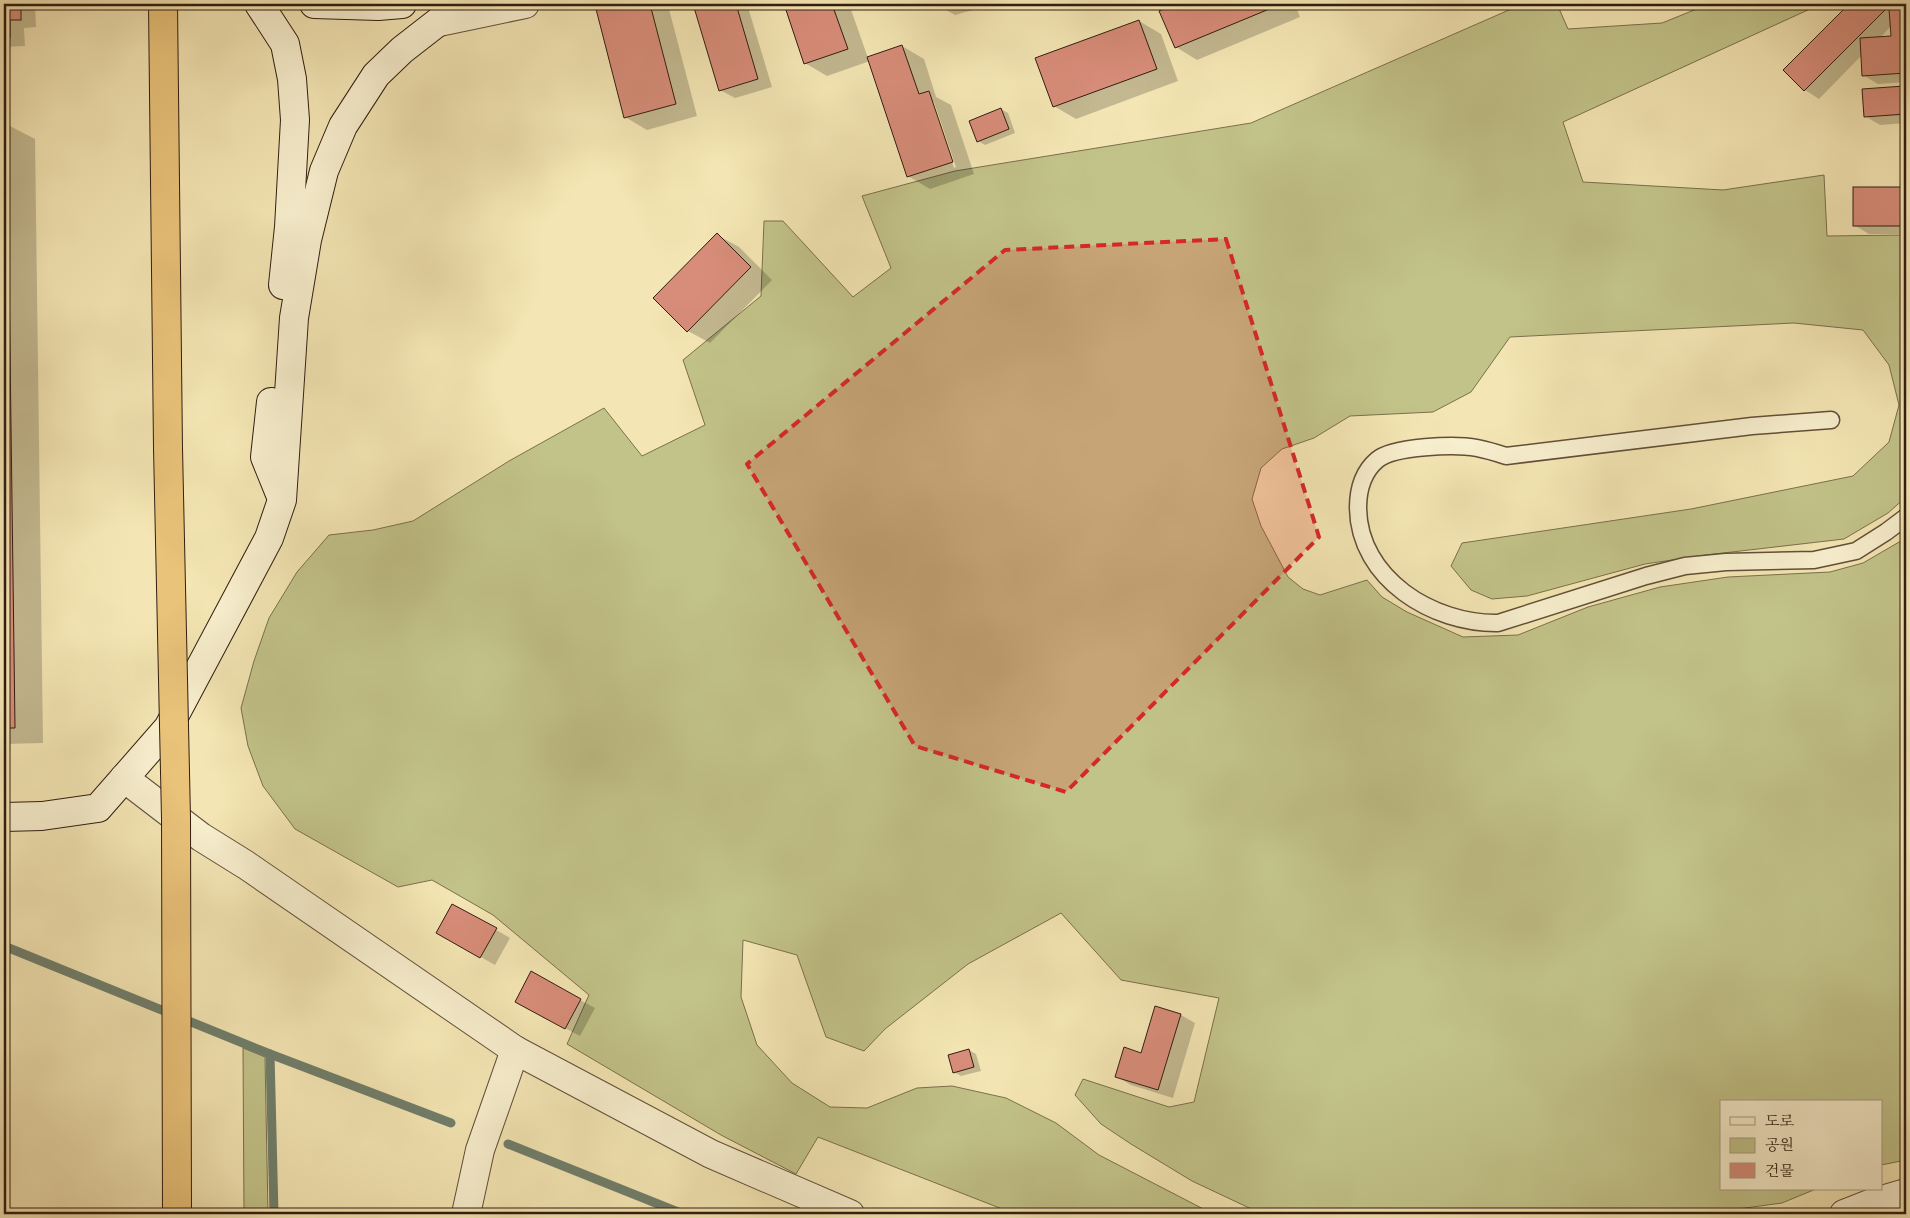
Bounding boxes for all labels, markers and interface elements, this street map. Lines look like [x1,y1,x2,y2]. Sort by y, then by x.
legend [1720,1100,1882,1190]
text: 도로 [1765,1112,1794,1133]
text: 공원 [1765,1136,1794,1157]
text: 건물 [1765,1162,1794,1183]

